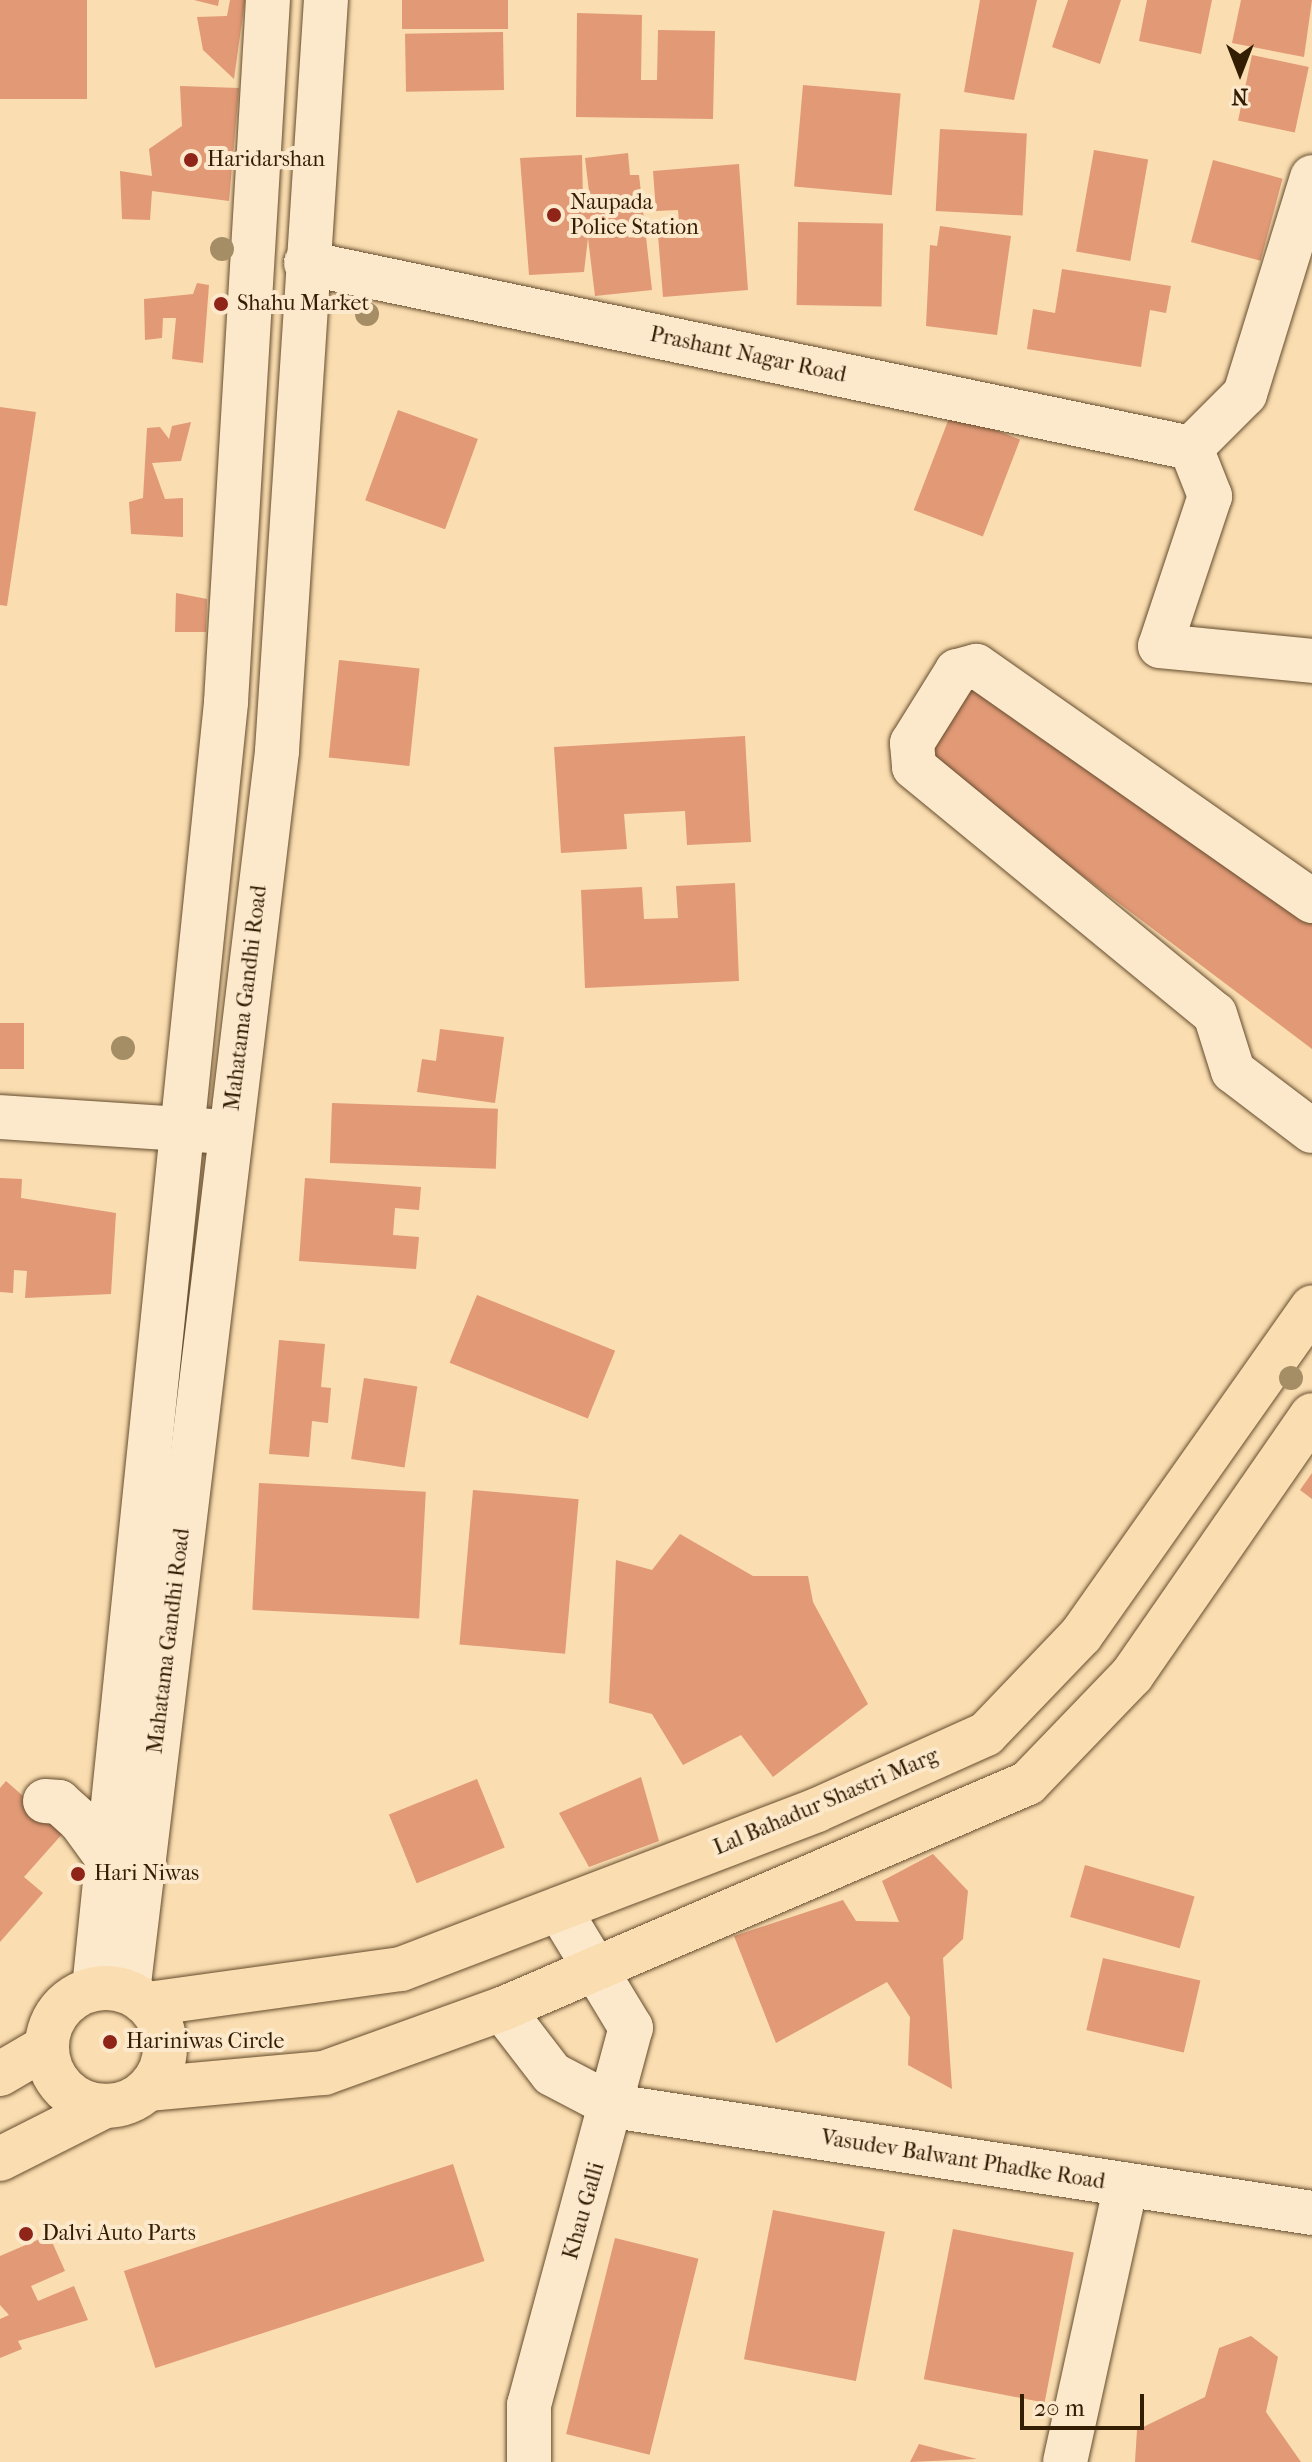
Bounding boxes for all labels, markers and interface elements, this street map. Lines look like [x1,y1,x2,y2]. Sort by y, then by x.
north arrow [1200,32,1280,112]
text: N [1232,83,1248,109]
place label: Haridarshan [207,147,325,173]
marker: Haridarshan [182,151,200,169]
place label: Naupada Police Station [570,189,699,240]
marker: Naupada Police Station [545,206,563,224]
place label: Shahu Market [237,291,369,317]
marker: Shahu Market [212,295,230,313]
street label: Prashant Nagar Road [647,321,849,389]
street label: Mahatama Gandhi Road [219,884,273,1112]
street label: Mahatama Gandhi Road [142,1527,196,1755]
street label: Lal Bahadur Shastri Marg [710,1743,942,1861]
place label: Hari Niwas [94,1861,199,1887]
marker: Hari Niwas [69,1865,87,1883]
place label: Hariniwas Circle [126,2029,284,2055]
marker: Hariniwas Circle [101,2033,119,2051]
street label: Vasudev Balwant Phadke Road [819,2125,1107,2195]
street label: Khau Galli [558,2159,610,2263]
place label: Dalvi Auto Parts [42,2221,196,2247]
marker: Dalvi Auto Parts [17,2225,35,2243]
scale bar [1024,2378,1148,2428]
text: 20 m [1034,2394,1085,2422]

